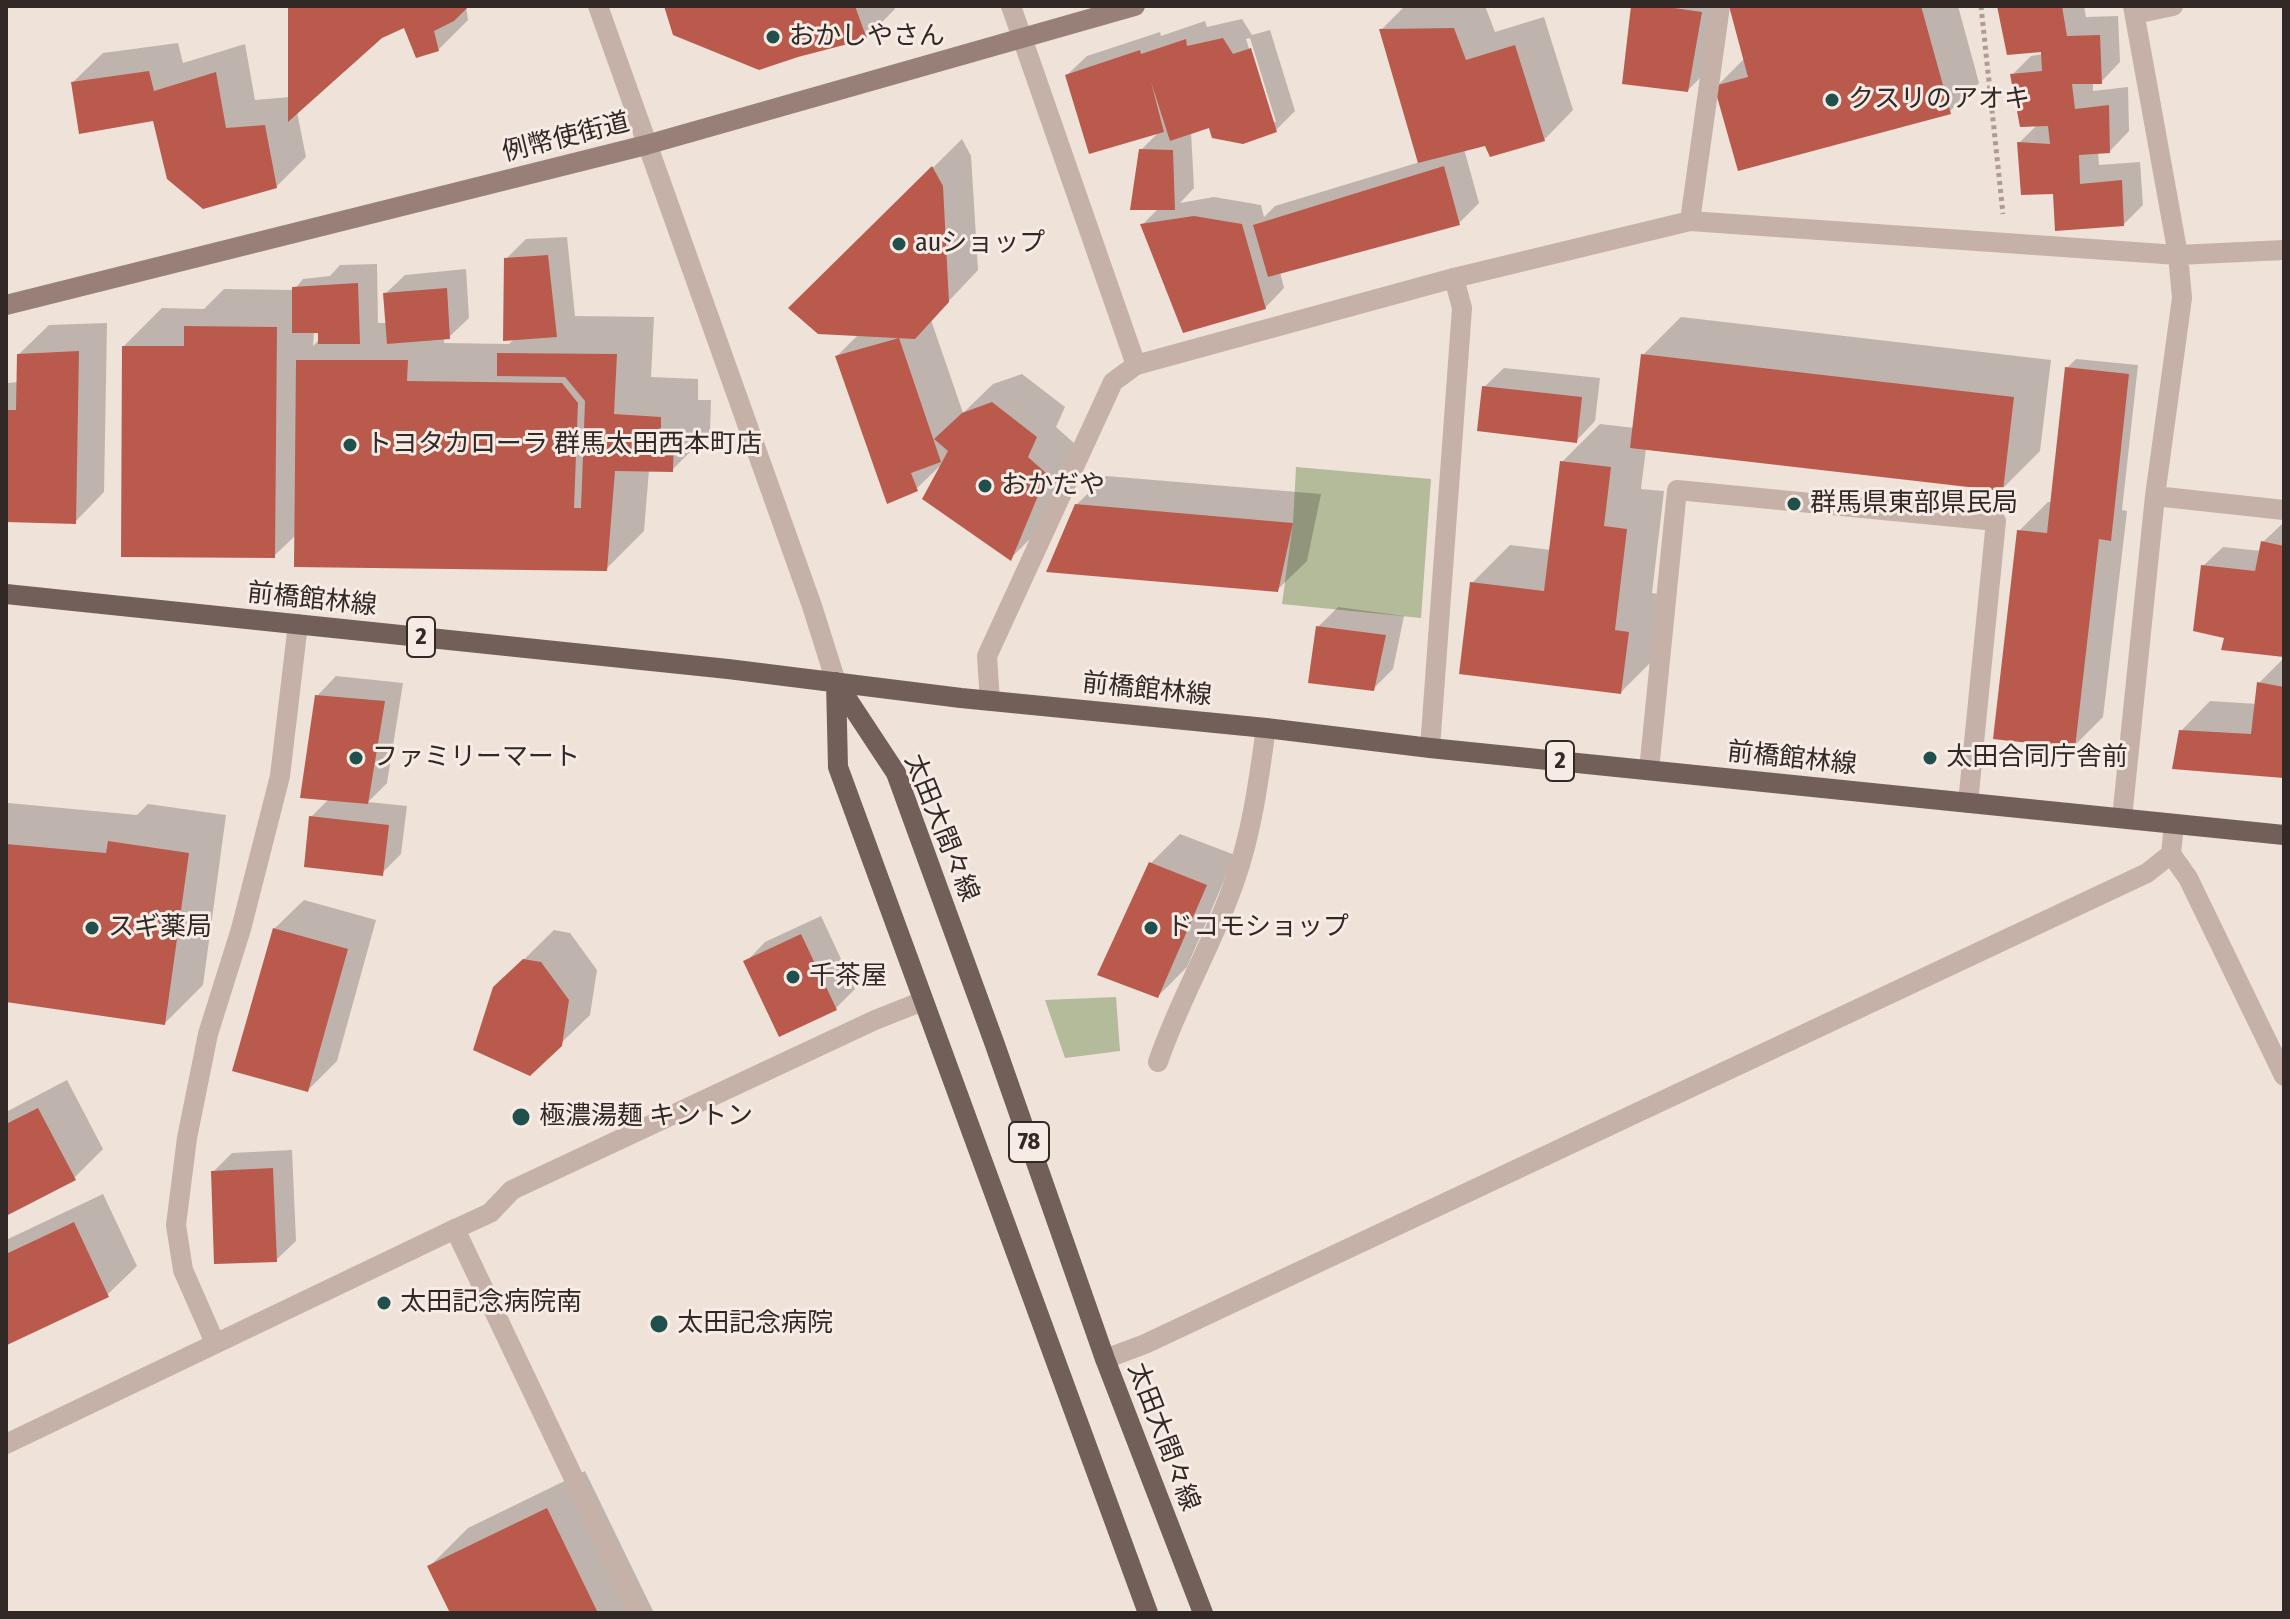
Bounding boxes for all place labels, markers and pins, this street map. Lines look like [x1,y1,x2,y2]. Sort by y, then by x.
place label: おかしやさん [789,21,945,53]
marker: おかしやさん [764,28,782,46]
place label: クスリのアオキ [1848,84,2030,116]
marker: クスリのアオキ [1823,91,1841,109]
place label: auショップ [915,228,1045,260]
marker: auショップ [890,235,908,253]
place label: トヨタカローラ 群馬太田西本町店 [366,429,762,461]
marker: トヨタカローラ 群馬太田西本町店 [341,436,359,454]
place label: おかだや [1001,470,1105,502]
marker: おかだや [976,477,994,495]
place label: 群馬県東部県民局 [1810,488,2018,520]
marker: 群馬県東部県民局 [1785,495,1803,513]
place label: ファミリーマート [372,742,580,774]
place label: 太田合同庁舎前 [1946,742,2128,774]
marker: ファミリーマート [347,749,365,767]
marker: 太田合同庁舎前 [1921,749,1939,767]
place label: スギ薬局 [108,912,212,944]
place label: ドコモショップ [1167,912,1349,944]
marker: スギ薬局 [83,919,101,937]
marker: ドコモショップ [1142,919,1160,937]
place label: 千茶屋 [809,961,887,993]
marker: 千茶屋 [784,968,802,986]
place label: 極濃湯麺 キントン [539,1101,753,1133]
marker: 極濃湯麺 キントン [510,1106,532,1128]
place label: 太田記念病院南 [400,1287,582,1319]
marker: 太田記念病院南 [375,1294,393,1312]
place label: 太田記念病院 [677,1308,833,1340]
marker: 太田記念病院 [648,1313,670,1335]

